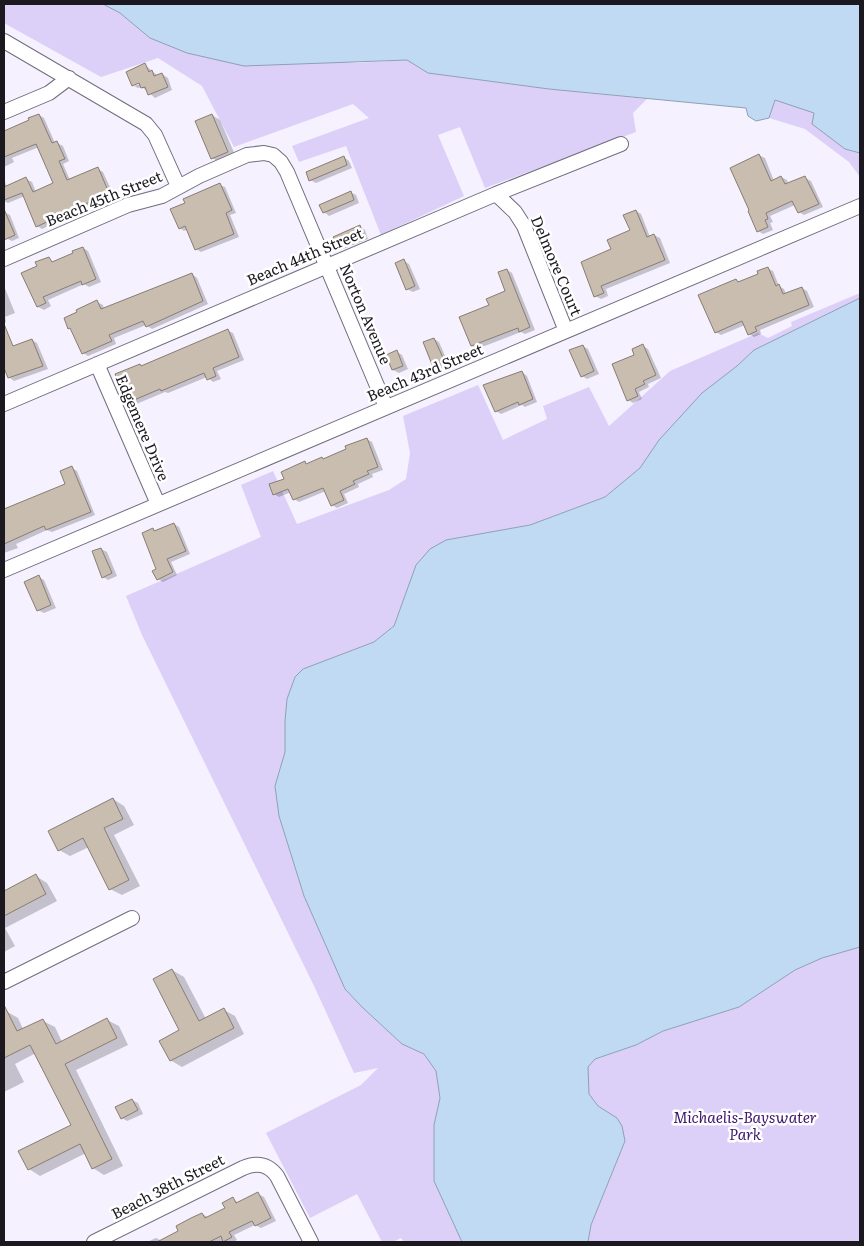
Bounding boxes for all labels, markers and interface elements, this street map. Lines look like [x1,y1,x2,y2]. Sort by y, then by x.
street label: Beach 45th Street [42,164,165,231]
street label: Delmore Court [526,212,589,319]
street label: Beach 44th Street [243,221,366,291]
street label: Norton Avenue [335,259,398,368]
street label: Beach 43rd Street [363,337,486,407]
street label: Edgemere Drive [111,371,176,484]
park label: Michaelis-Bayswater Park [673,1105,817,1145]
street label: Beach 38th Street [107,1147,228,1224]

